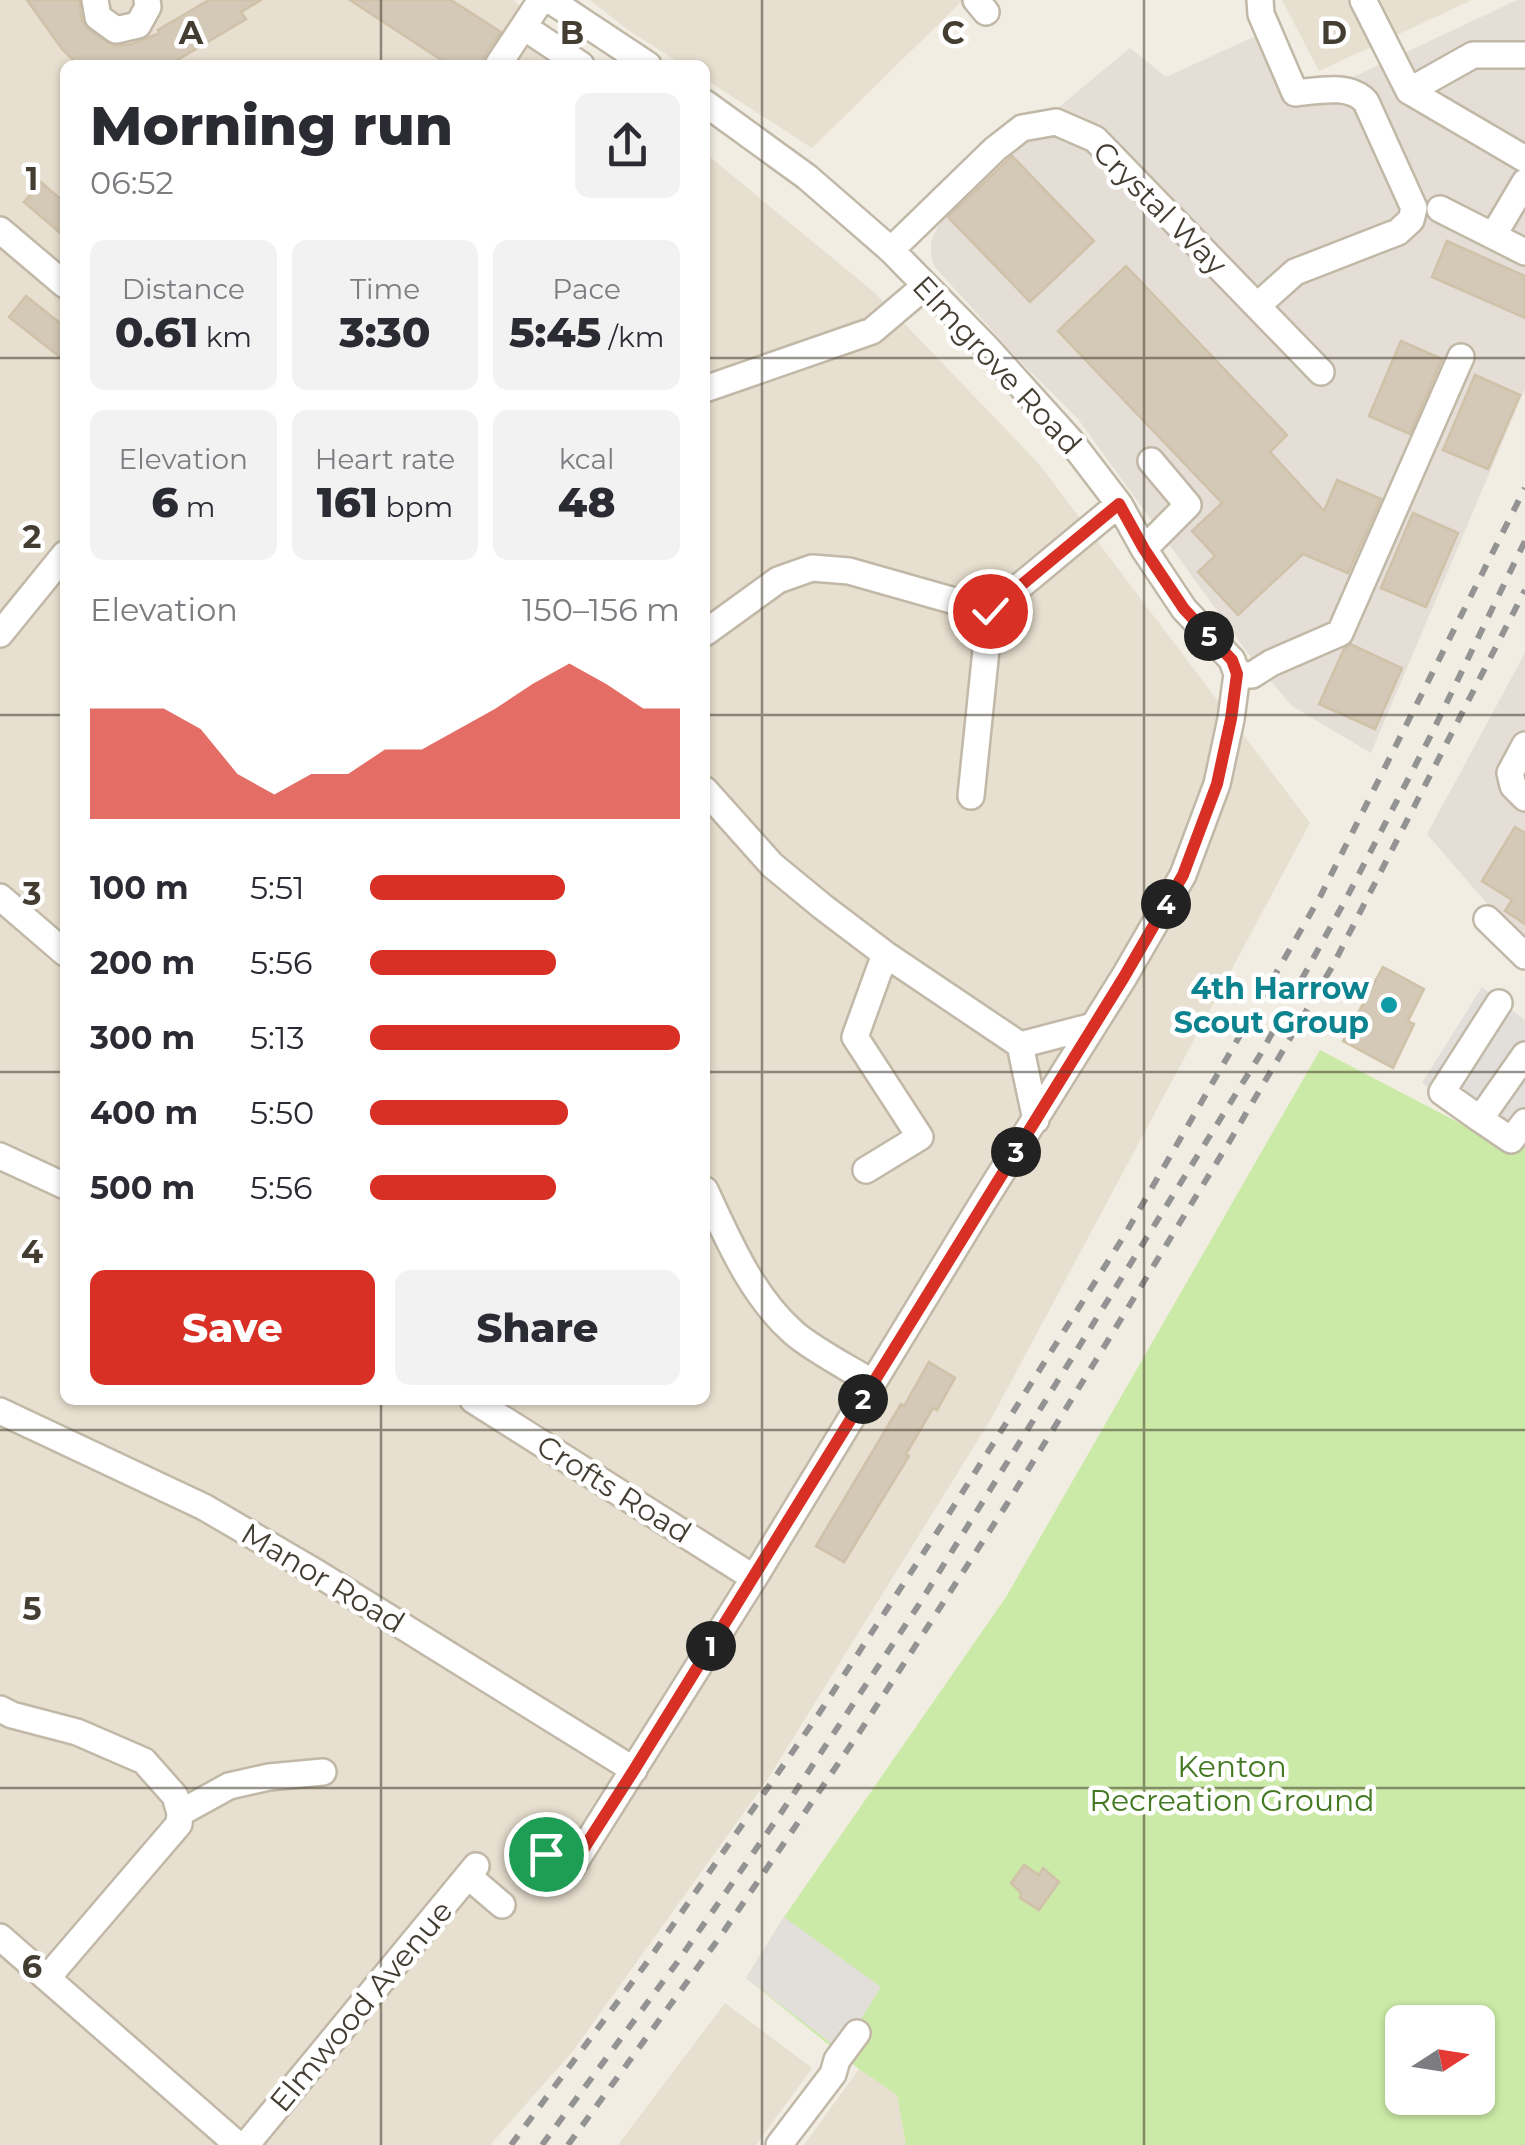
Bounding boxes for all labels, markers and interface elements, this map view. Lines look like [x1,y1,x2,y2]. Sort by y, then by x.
text: A [178,13,204,52]
text: B [560,13,584,52]
text: C [941,13,965,52]
text: D [1321,13,1347,52]
text: Morning run [90,92,453,159]
button: share [575,93,680,198]
street label: Crystal Way [1085,133,1235,283]
text: 1 [26,159,38,198]
text: 06:52 [90,163,174,202]
street label: Elmgrove Road [905,268,1089,462]
text: Distance [122,272,245,306]
text: Time [350,272,420,306]
text: Pace [552,272,621,306]
text: 0.61 [115,306,198,358]
text: 3:30 [339,306,431,358]
text: 5:45 [509,306,601,358]
text: km [198,320,252,354]
text: /km [601,320,664,354]
text: Elevation [119,442,248,476]
text: Heart rate [315,442,455,476]
text: kcal [559,442,615,476]
text: 6 [151,476,178,528]
text: 161 [317,476,378,528]
text: 48 [558,476,616,528]
text: m [178,490,215,524]
text: bpm [378,490,453,524]
text: 2 [23,517,41,556]
pin [948,569,1033,654]
icon: check [963,584,1018,639]
text: Elevation [90,590,238,629]
text: 150–156 m [522,590,680,629]
pin: 5 [1184,611,1234,661]
text: 5 [1201,619,1217,653]
text: 100 m [90,868,189,907]
text: 5:51 [250,868,305,907]
text: 3 [22,874,41,913]
pin: 4 [1141,879,1191,929]
text: 4 [1156,887,1176,921]
text: 200 m [90,943,195,982]
text: 5:56 [250,943,313,982]
place label: 4th Harrow Scout Group [1174,970,1370,1041]
marker: 4th Harrow Scout Group [1378,994,1400,1016]
text: 300 m [90,1018,195,1057]
text: 5:13 [250,1018,305,1057]
text: 400 m [90,1093,198,1132]
text: 5:50 [250,1093,314,1132]
pin: 3 [991,1127,1041,1177]
text: 3 [1008,1135,1024,1169]
text: 500 m [90,1168,195,1207]
text: 5:56 [250,1168,313,1207]
text: 4 [21,1232,43,1271]
button: Save [90,1270,375,1385]
button: Share [395,1270,680,1385]
pin: 2 [838,1374,888,1424]
text: 2 [855,1382,871,1416]
street label: Crofts Road [530,1427,698,1551]
street label: Manor Road [235,1515,411,1641]
text: 5 [22,1589,42,1628]
pin: 1 [686,1621,736,1671]
text: 1 [706,1629,716,1663]
park label: Kenton Recreation Ground [1089,1748,1375,1819]
pin [504,1812,589,1897]
icon: arrive [519,1827,574,1882]
street label: Elmwood Avenue [262,1893,460,2119]
text: 6 [22,1947,42,1986]
north arrow [1385,2005,1495,2115]
map controls [1385,2005,1495,2115]

